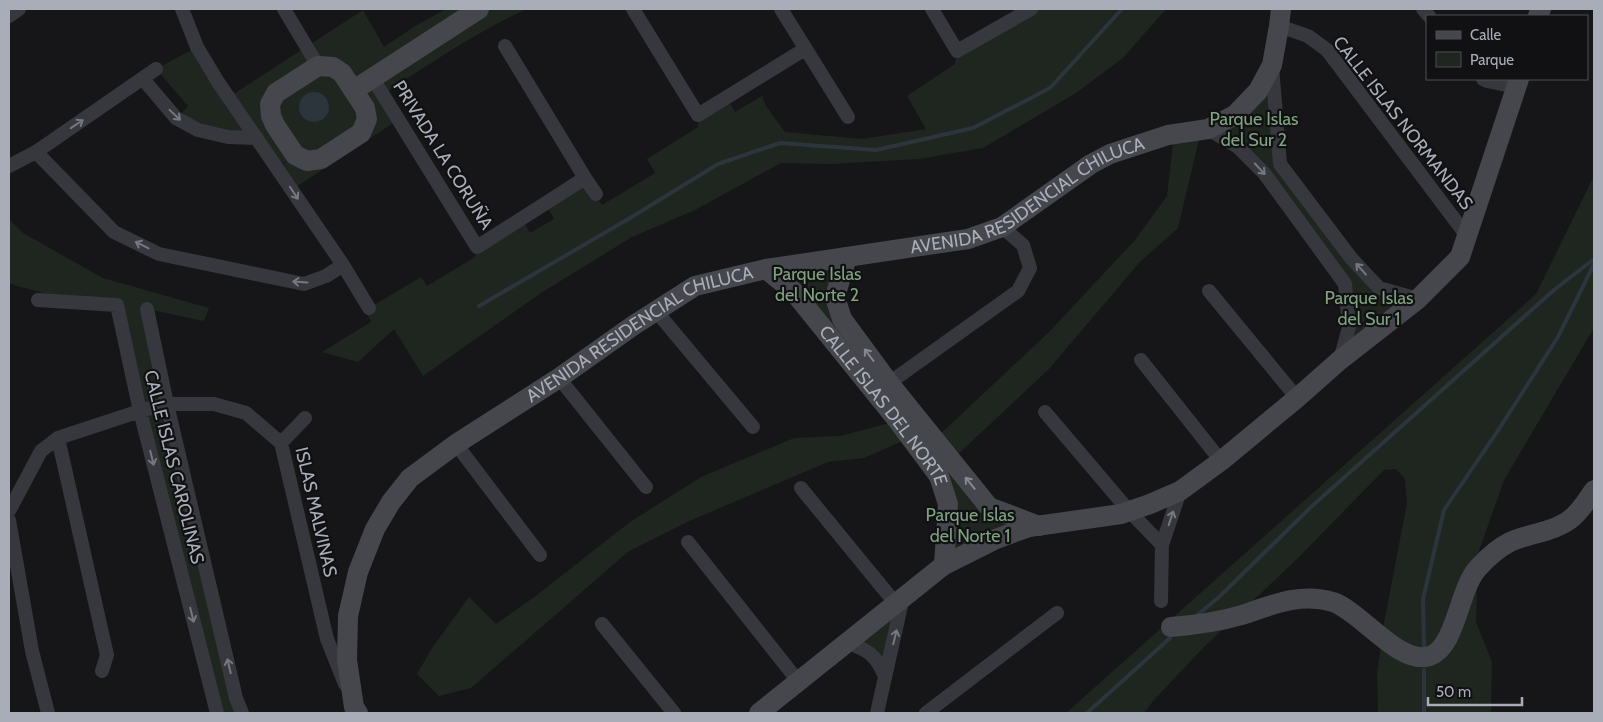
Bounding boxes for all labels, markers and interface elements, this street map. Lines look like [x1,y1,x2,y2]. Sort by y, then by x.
legend [1426,15,1588,80]
text: Calle [1470,26,1501,44]
street label: CALLE ISLAS NORMANDAS [1328,32,1478,214]
text: Parque [1470,51,1514,69]
street label: PRIVADA LA CORUÑA [388,76,498,234]
park label: Parque Islas del Sur 2 [1209,108,1299,151]
one-way arrow [169,109,181,121]
one-way arrow [69,119,83,129]
street label: AVENIDA RESIDENCIAL CHILUCA [909,132,1147,258]
one-way arrow [1254,163,1266,176]
one-way arrow [289,186,299,200]
one-way arrow [135,240,150,250]
street label: AVENIDA RESIDENCIAL CHILUCA [522,261,755,407]
one-way arrow [1356,262,1367,275]
park label: Parque Islas del Norte 2 [772,263,862,306]
one-way arrow [292,278,308,287]
park label: Parque Islas del Sur 1 [1324,287,1414,330]
street label: CALLE ISLAS DEL NORTE [814,321,952,488]
one-way arrow [864,349,875,362]
street label: CALLE ISLAS CAROLINAS [139,368,209,566]
street label: ISLAS MALVINAS [290,445,342,579]
one-way arrow [148,449,157,465]
one-way arrow [964,477,975,490]
park label: Parque Islas del Norte 1 [925,504,1015,547]
one-way arrow [1167,511,1176,527]
one-way arrow [188,607,197,623]
one-way arrow [891,629,900,645]
one-way arrow [224,659,233,675]
scale bar [1428,674,1522,706]
text: 50 m [1436,683,1471,701]

